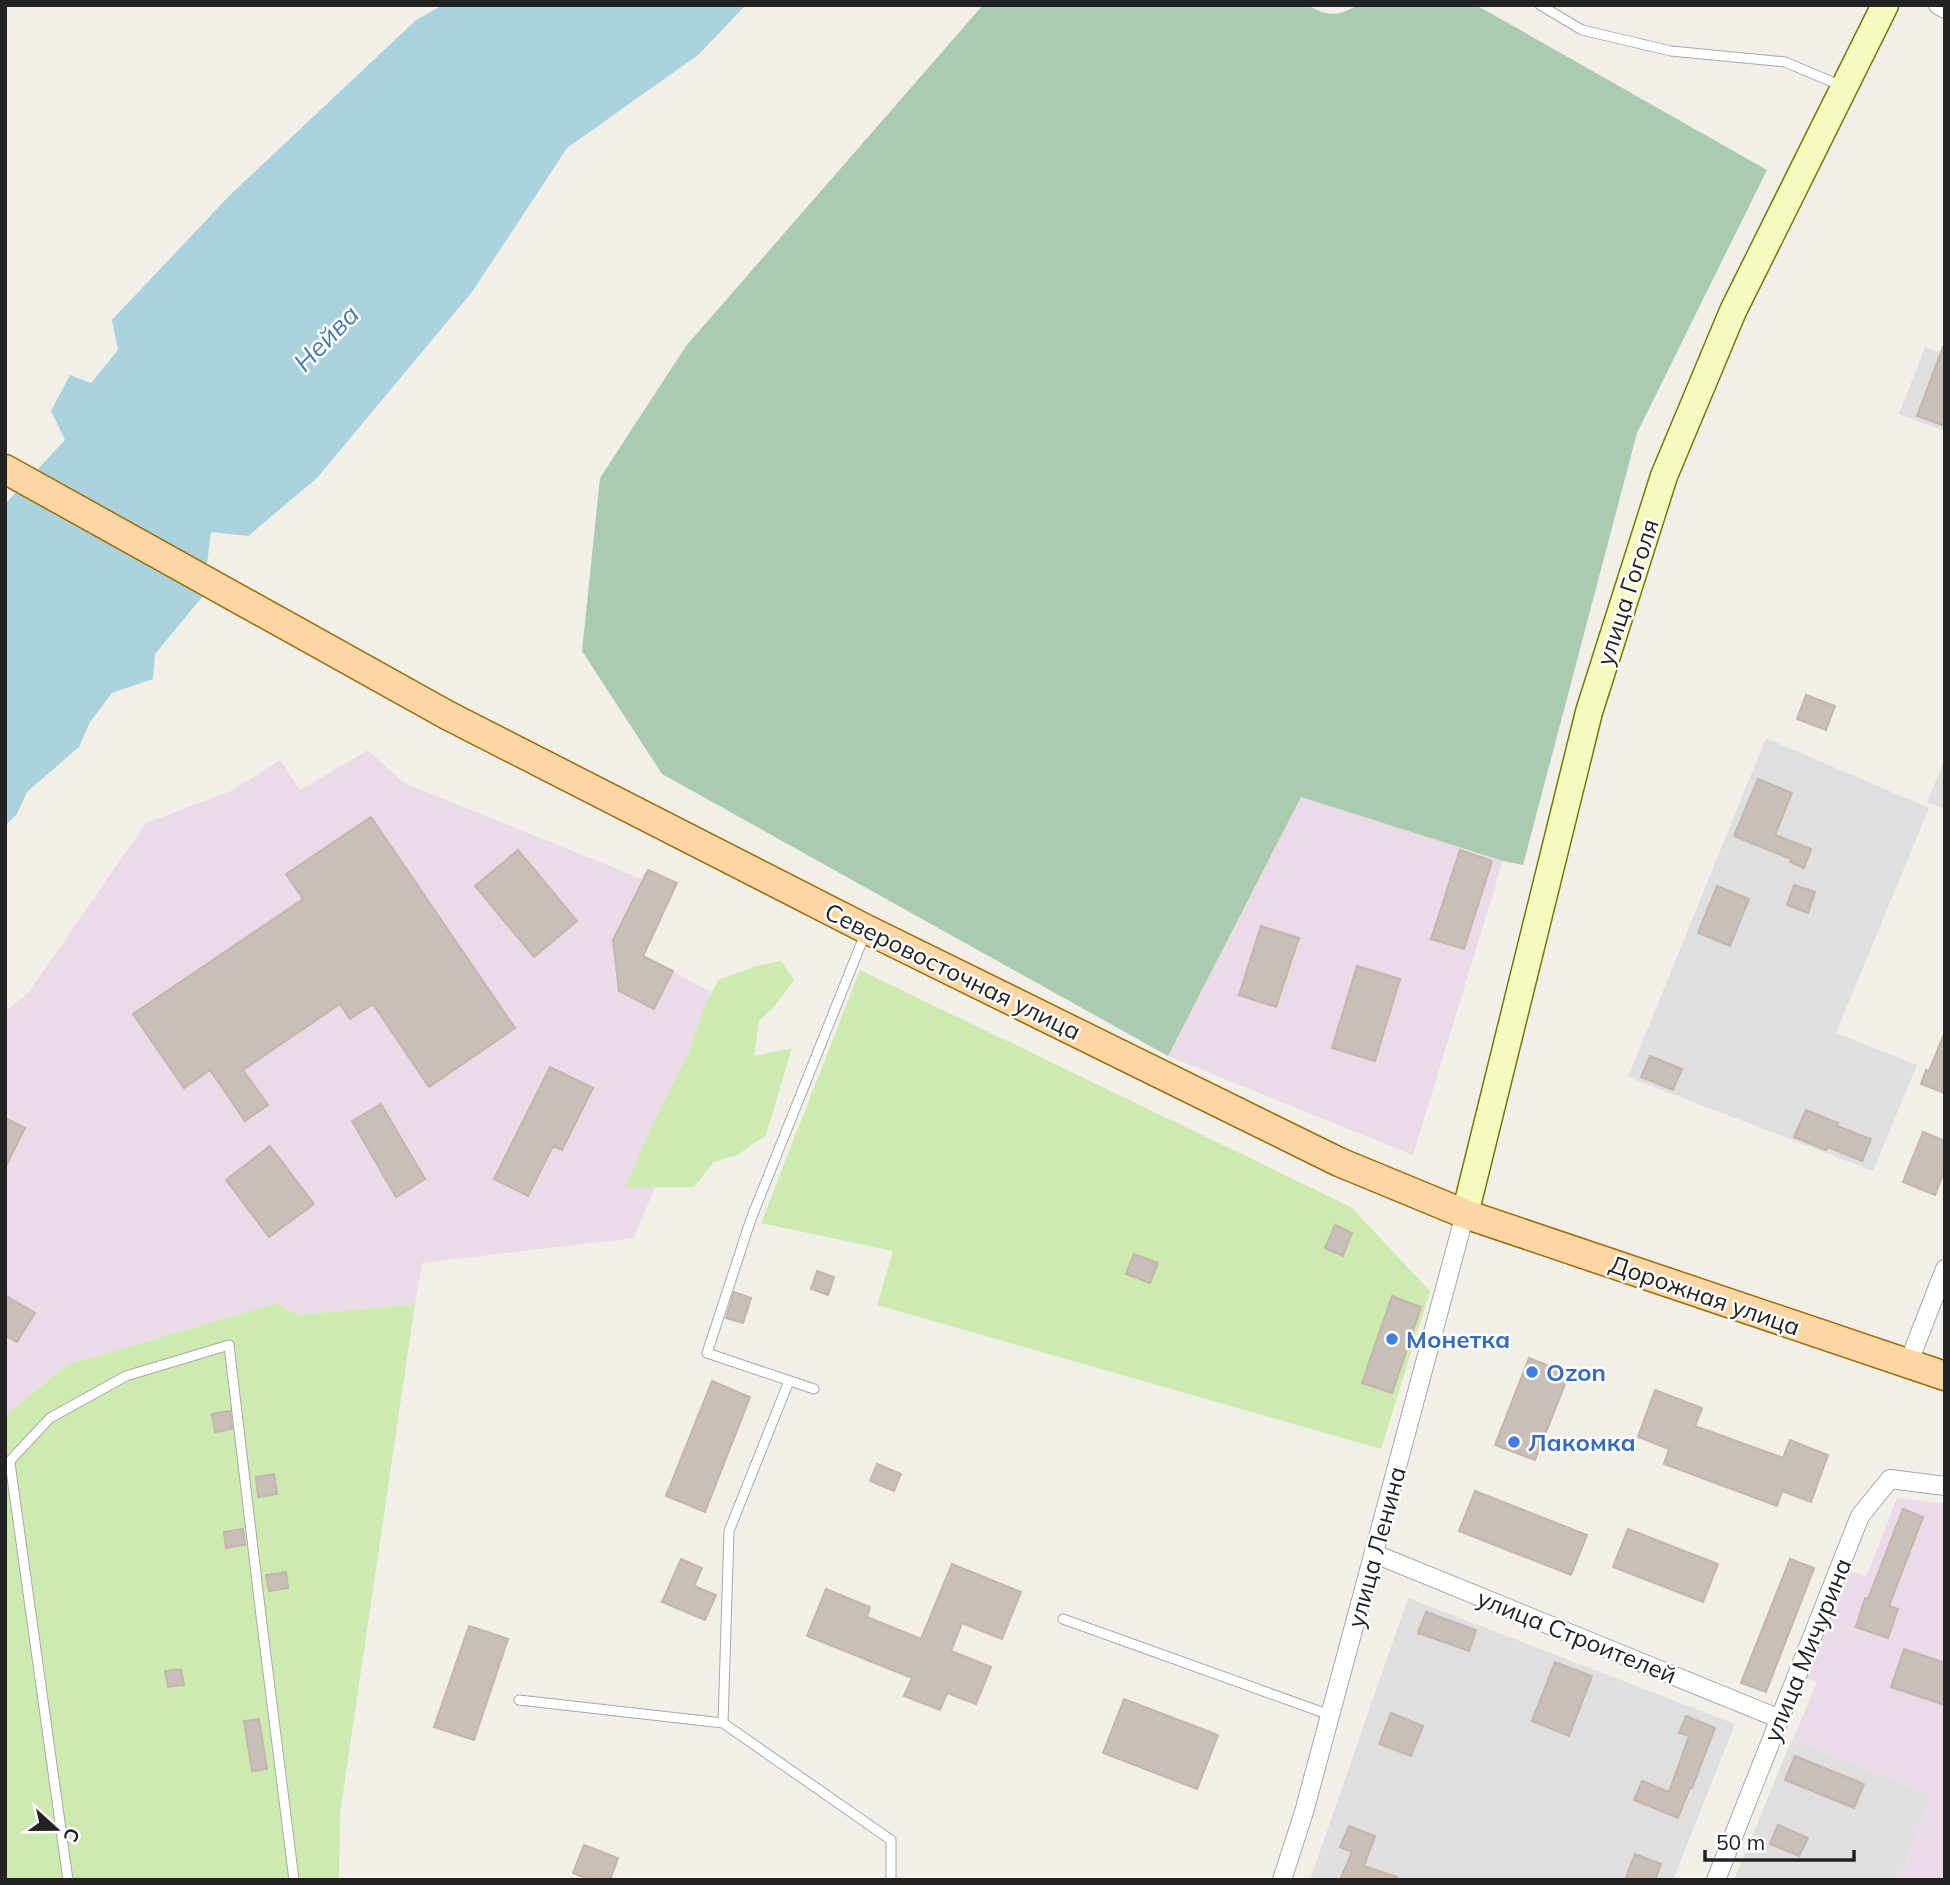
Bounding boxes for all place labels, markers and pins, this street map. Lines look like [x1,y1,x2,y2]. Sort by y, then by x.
place label: Монетка [1406,1324,1510,1354]
marker: Монетка [1384,1331,1400,1347]
place label: Ozon [1546,1357,1606,1387]
marker: Ozon [1524,1364,1540,1380]
place label: Лакомка [1528,1427,1636,1457]
marker: Лакомка [1506,1434,1522,1450]

